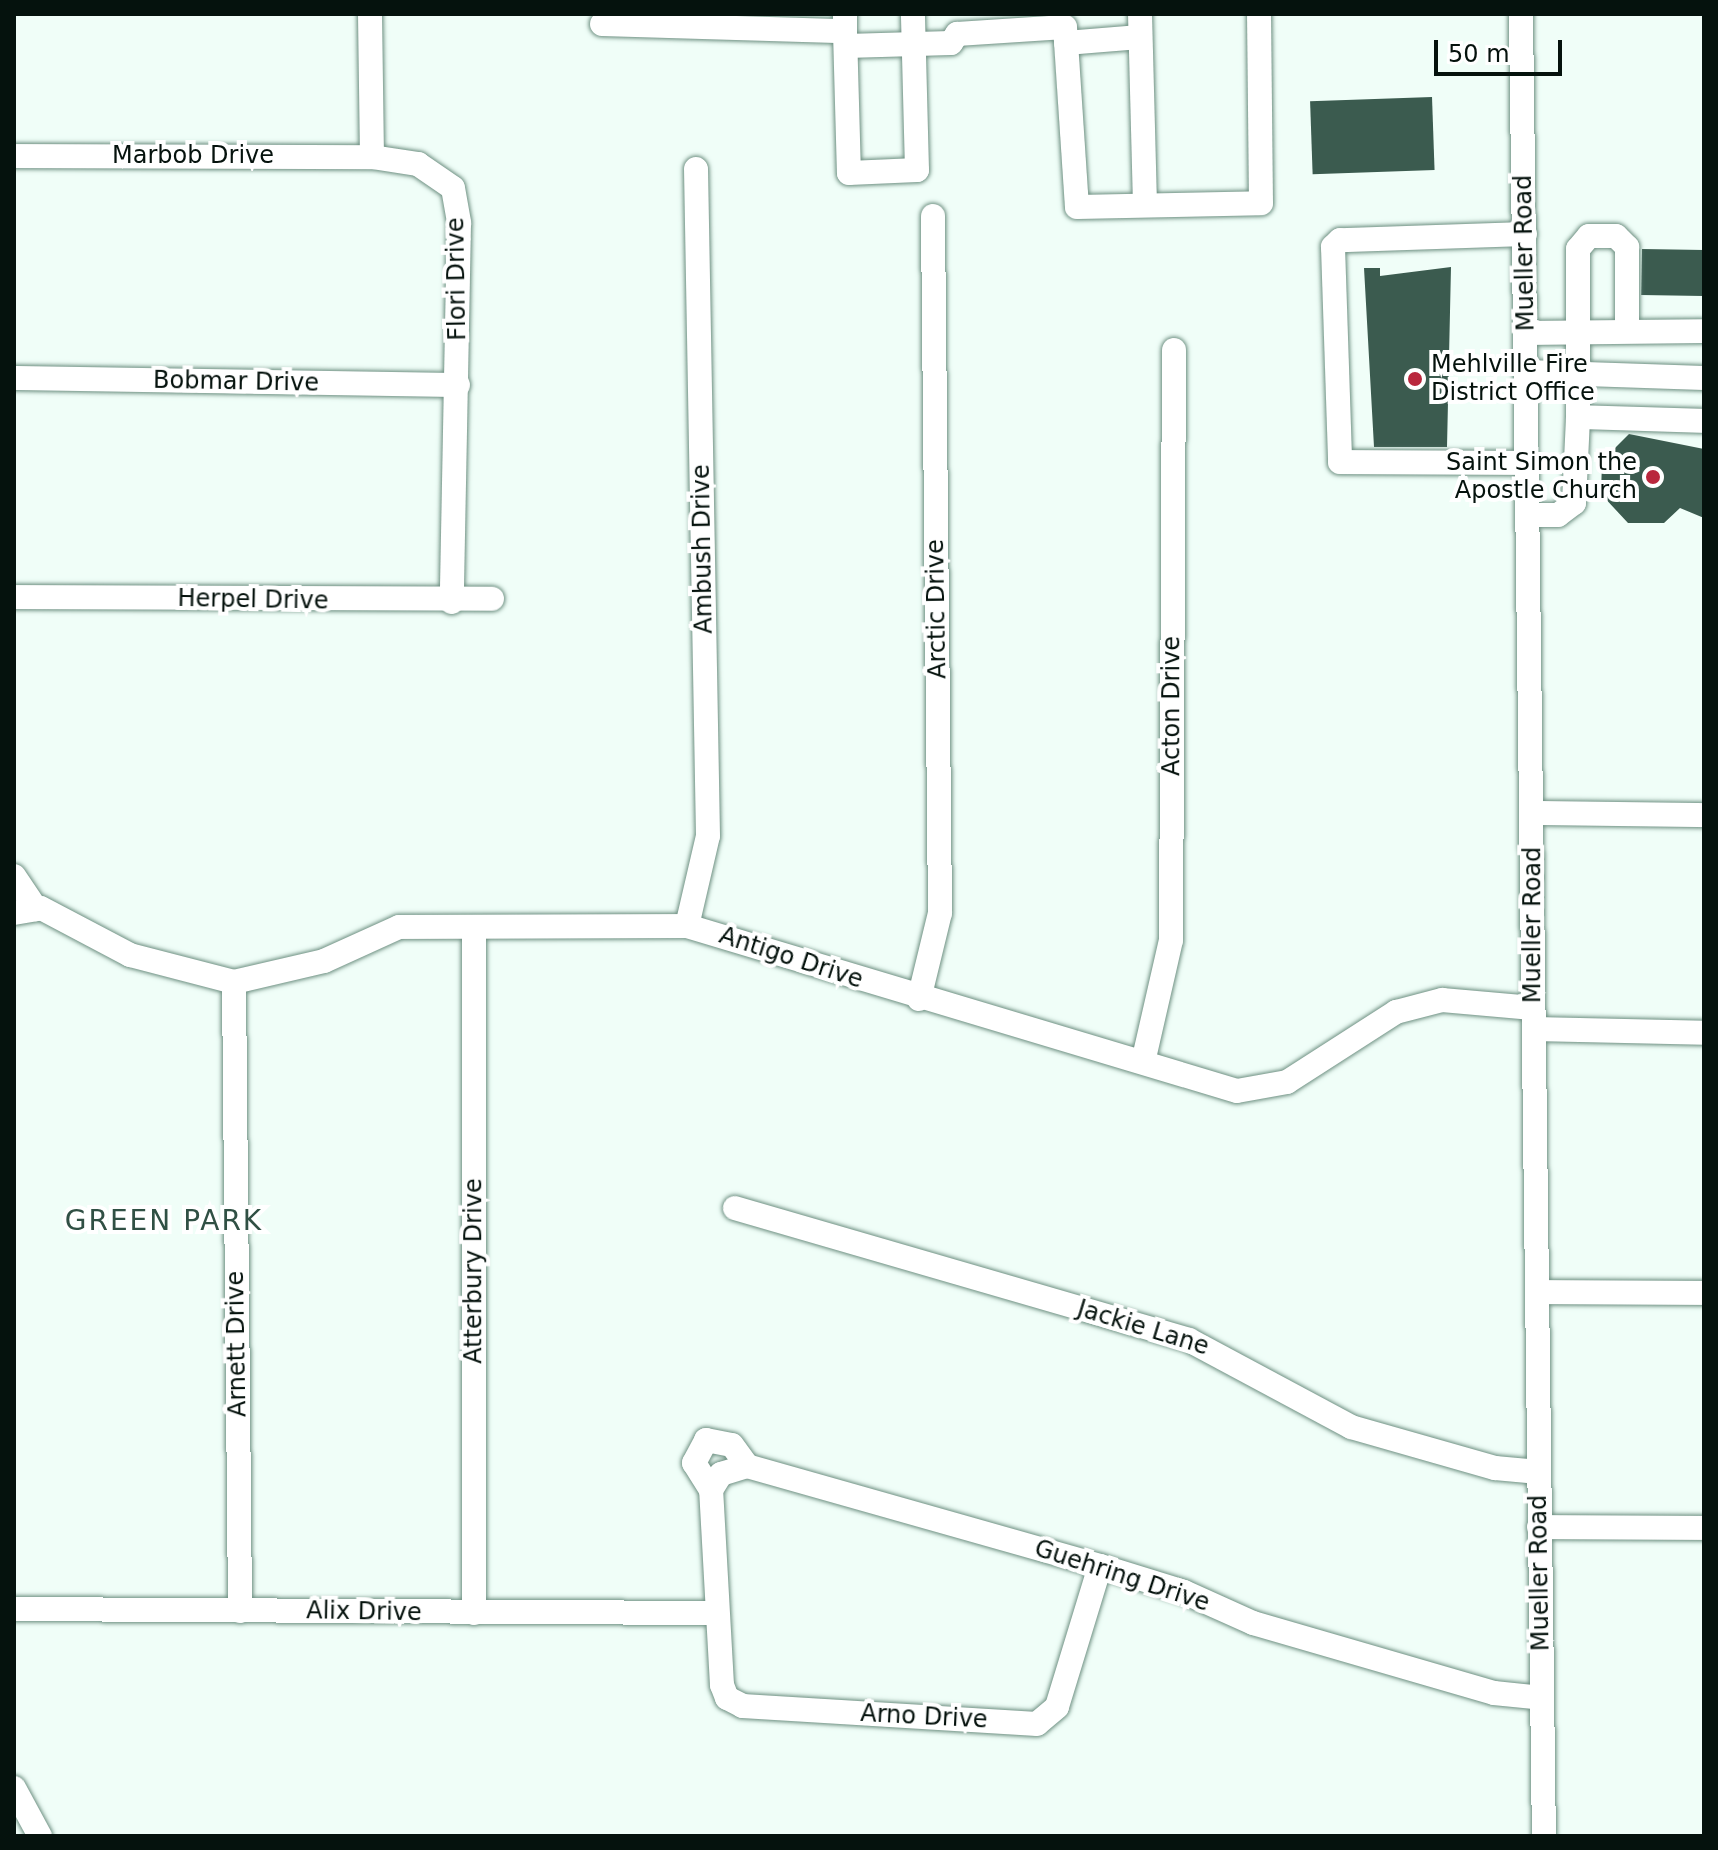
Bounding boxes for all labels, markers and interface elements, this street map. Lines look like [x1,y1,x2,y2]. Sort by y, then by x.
scale bar [1438,24,1566,74]
text: 50 m [1448,40,1510,68]
street label: Marbob Drive [112,142,274,170]
street label: Mueller Road [1509,175,1541,331]
street label: Flori Drive [442,217,472,341]
place label: Mehlville Fire District Office [1431,351,1595,407]
street label: Bobmar Drive [153,366,319,398]
marker: Mehlville Fire District Office [1406,370,1424,388]
place label: Saint Simon the Apostle Church [1446,449,1637,505]
street label: Ambush Drive [687,464,719,634]
marker: Saint Simon the Apostle Church [1644,468,1662,486]
street label: Arctic Drive [921,539,953,679]
street label: Herpel Drive [177,584,329,616]
street label: Acton Drive [1158,636,1186,776]
street label: Mueller Road [1519,847,1547,1003]
street label: Antigo Drive [716,921,866,995]
street label: Atterbury Drive [460,1178,488,1364]
district label: GREEN PARK [65,1204,263,1238]
street label: Arnett Drive [221,1271,253,1417]
street label: Jackie Lane [1074,1294,1212,1362]
street label: Mueller Road [1524,1495,1556,1651]
street label: Guehring Drive [1031,1534,1213,1618]
street label: Alix Drive [306,1597,422,1627]
street label: Arno Drive [860,1699,988,1735]

